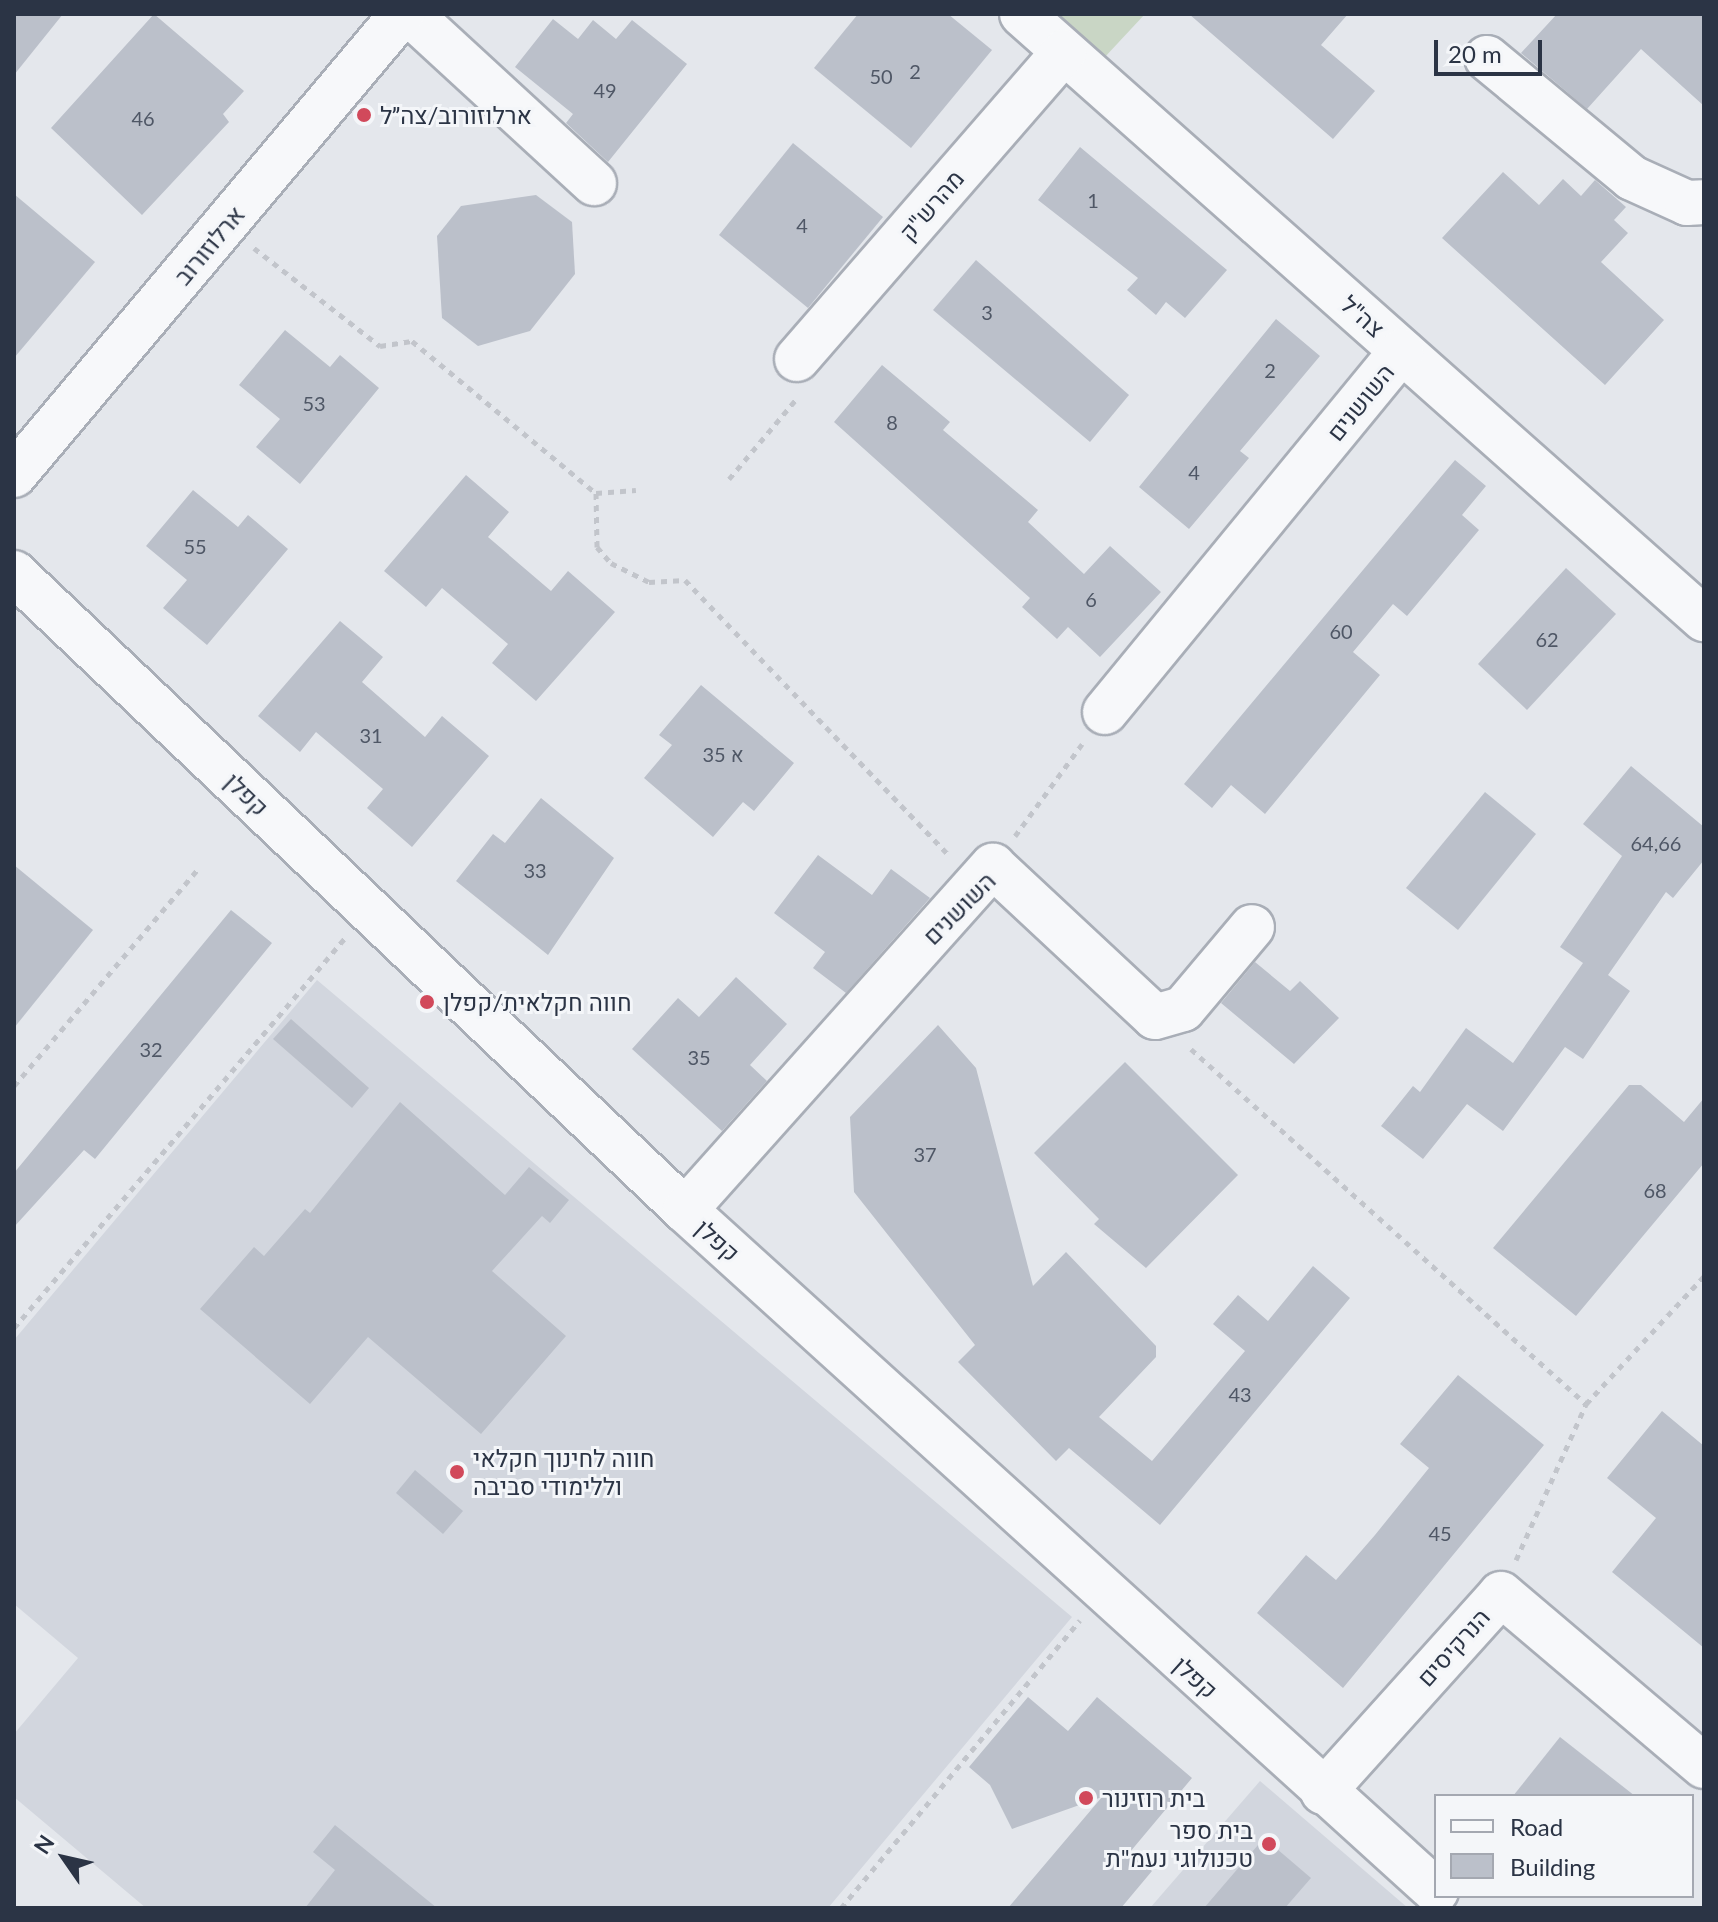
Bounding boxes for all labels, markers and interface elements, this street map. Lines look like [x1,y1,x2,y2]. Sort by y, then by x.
scale bar [1438,24,1546,74]
text: 20 m [1448,39,1502,68]
house number: 2 [909,59,921,83]
house number: 50 [869,64,893,88]
house number: 49 [593,78,617,102]
place label: ארלוזורוב/צה״ל [380,101,532,129]
house number: 46 [131,106,155,130]
marker: ארלוזורוב/צה״ל [355,106,373,124]
street label: מהרש"ק [893,164,969,246]
house number: 1 [1087,188,1099,212]
street label: ארלוזורוב [168,200,250,290]
house number: 4 [796,213,808,237]
street label: צה"ל [1335,289,1391,343]
house number: 3 [981,300,993,324]
house number: 2 [1264,358,1276,382]
street label: השושנים [1320,358,1400,446]
house number: 53 [302,391,326,415]
house number: 8 [886,410,898,434]
house number: 4 [1188,460,1200,484]
house number: 55 [183,534,207,558]
house number: 6 [1085,587,1097,611]
house number: 60 [1329,619,1353,643]
house number: 62 [1535,627,1559,651]
house number: 31 [359,723,383,747]
house number: 35 א [702,742,744,766]
street label: קפלן [219,767,275,821]
house number: 64,66 [1631,831,1681,855]
house number: 33 [523,858,547,882]
street label: השושנים [917,866,1001,950]
place label: חווה חקלאית/קפלן [443,988,631,1016]
marker: חווה חקלאית/קפלן [418,993,436,1011]
house number: 32 [139,1037,163,1061]
house number: 35 [687,1045,711,1069]
house number: 37 [913,1142,937,1166]
house number: 68 [1643,1178,1667,1202]
street label: קפלן [690,1213,746,1267]
house number: 43 [1228,1382,1252,1406]
place label: חווה לחינוך חקלאי וללימודי סביבה [473,1444,654,1500]
marker: חווה לחינוך חקלאי וללימודי סביבה [448,1463,466,1481]
house number: 45 [1428,1521,1452,1545]
street label: הנרקיסים [1411,1602,1495,1692]
street label: קפלן [1168,1650,1224,1704]
place label: בית רוזינור [1102,1784,1205,1812]
marker: בית רוזינור [1077,1789,1095,1807]
legend [1434,1794,1694,1898]
text: Road [1510,1812,1563,1841]
place label: בית ספר טכנולוגי נעמ"ת [1106,1816,1253,1872]
north arrow [24,1818,104,1898]
text: N [28,1830,60,1859]
marker: בית ספר טכנולוגי נעמ"ת [1260,1835,1278,1853]
text: Building [1510,1852,1595,1881]

